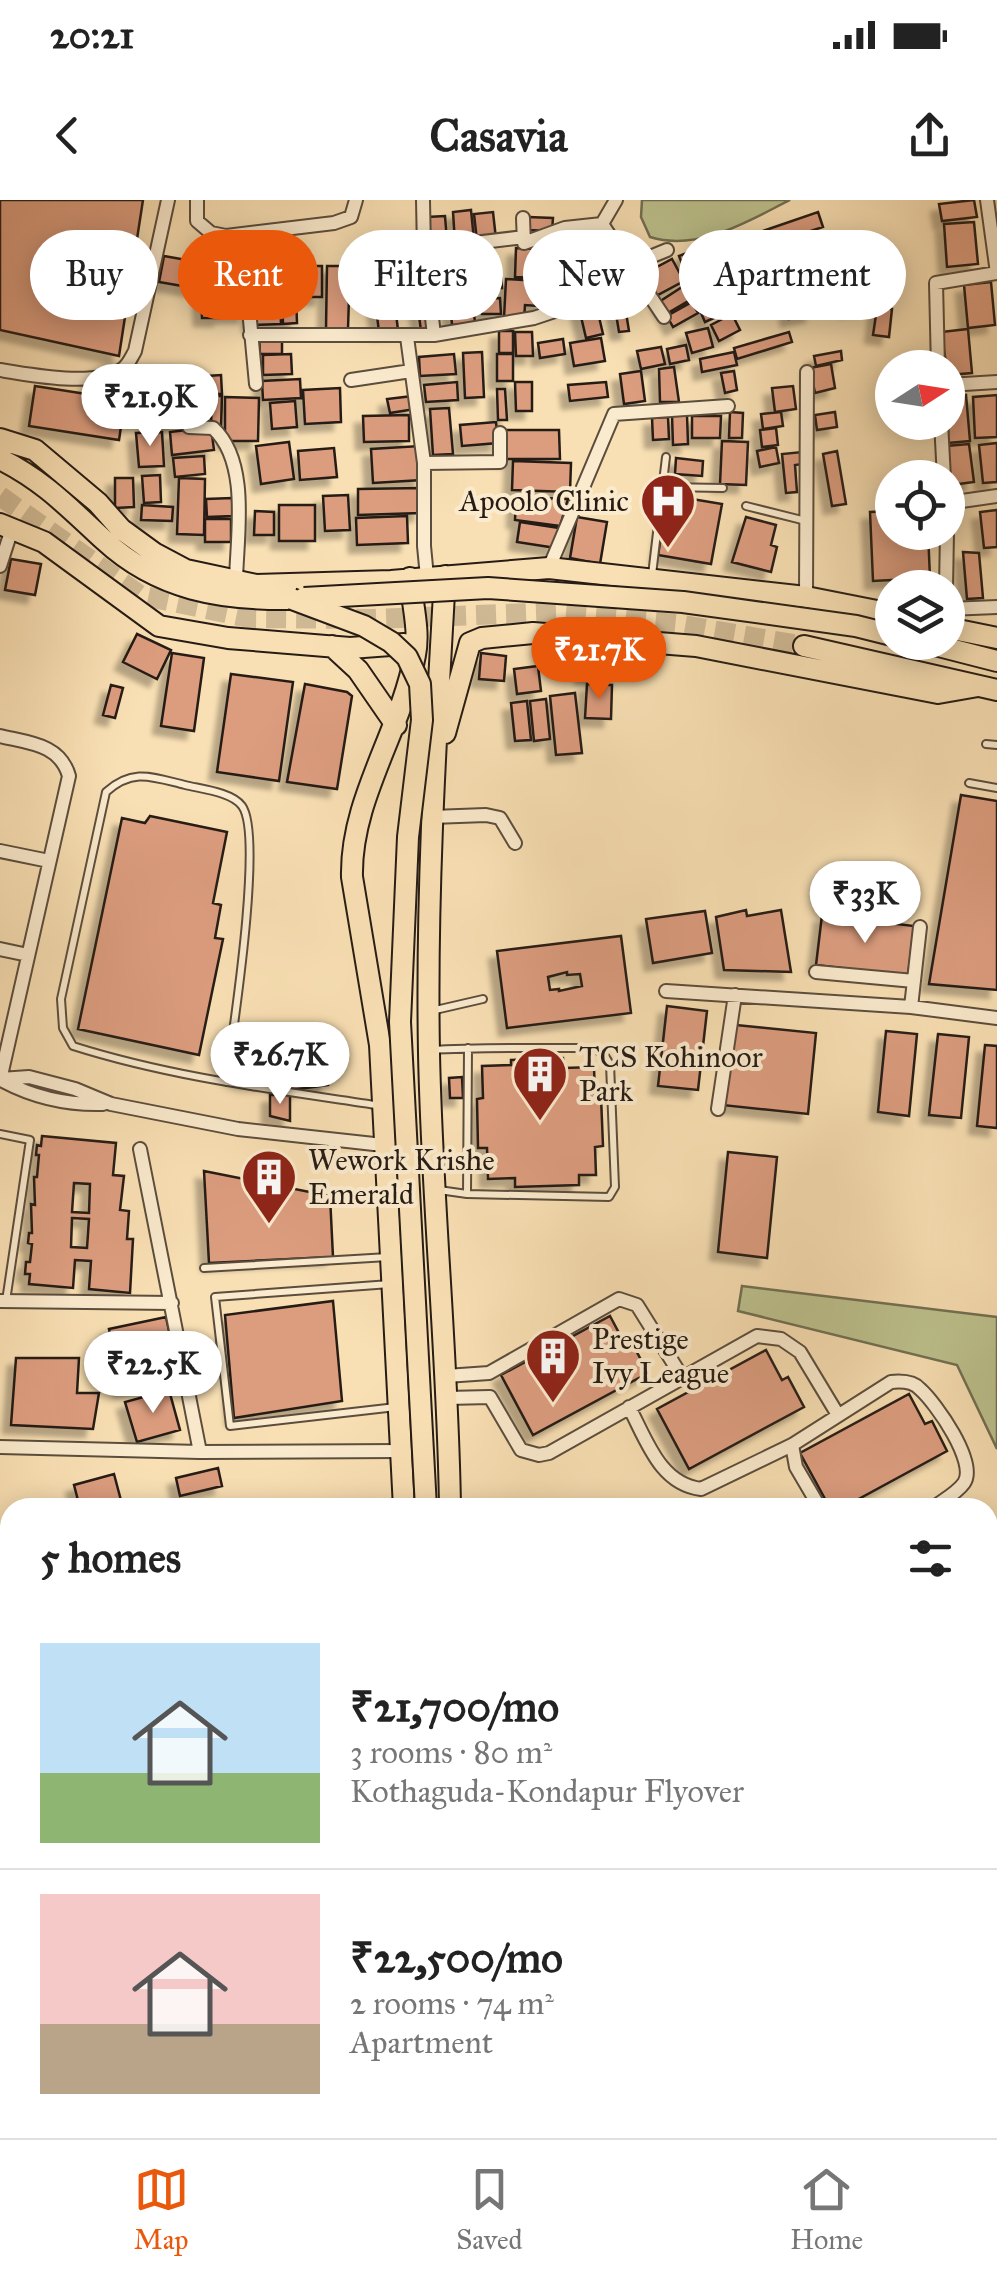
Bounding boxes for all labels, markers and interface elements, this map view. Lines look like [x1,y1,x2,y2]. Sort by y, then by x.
text: 20:21 [50,12,134,58]
icon: back [40,108,95,163]
text: Casavia [430,108,567,163]
icon: share [902,108,957,163]
chip: Buy [30,230,158,320]
chip: Rent [178,230,318,320]
chip: Filters [338,230,503,320]
chip: New [523,230,659,320]
chip: Apartment [679,230,906,320]
north arrow [875,350,965,440]
map controls [875,350,965,660]
pin: ₹21.9K [69,364,231,449]
text: ₹21.9K [103,377,197,416]
button: locate [875,460,965,550]
hospital icon: Apoolo Clinic [638,471,698,550]
place label: Apoolo Clinic [458,483,629,519]
button: layers [875,570,965,660]
pin: ₹21.7K [518,617,680,702]
text: ₹21.7K [553,630,645,669]
pin: ₹33K [806,861,924,946]
text: ₹33K [832,874,898,913]
pin: ₹26.7K [199,1022,361,1107]
text: ₹26.7K [232,1035,328,1074]
place label: TCS Kohinoor Park [579,1039,764,1109]
building icon: TCS Kohinoor Park [510,1044,570,1123]
place label: Wework Krishe Emerald [308,1142,495,1212]
building icon: Wework Krishe Emerald [239,1147,299,1226]
place label: Prestige Ivy League [592,1321,729,1391]
building icon: Prestige Ivy League [523,1326,583,1405]
pin: ₹22.5K [72,1331,234,1416]
text: ₹22.5K [106,1344,200,1383]
icon: filters [903,1531,958,1586]
text: 5 homes [40,1532,181,1584]
text: ₹21,700/mo [350,1681,559,1733]
icon: home [120,1683,240,1803]
text: 3 rooms · 80 m² [350,1733,552,1772]
text: Kothaguda-Kondapur Flyover [350,1772,744,1811]
text: ₹22,500/mo [350,1932,563,1984]
icon: home [120,1934,240,2054]
text: 2 rooms · 74 m² [350,1984,554,2023]
text: Apartment [350,2023,493,2062]
tab: Map [134,2162,189,2257]
tab: Saved [456,2162,523,2257]
tab: Home [790,2162,863,2257]

